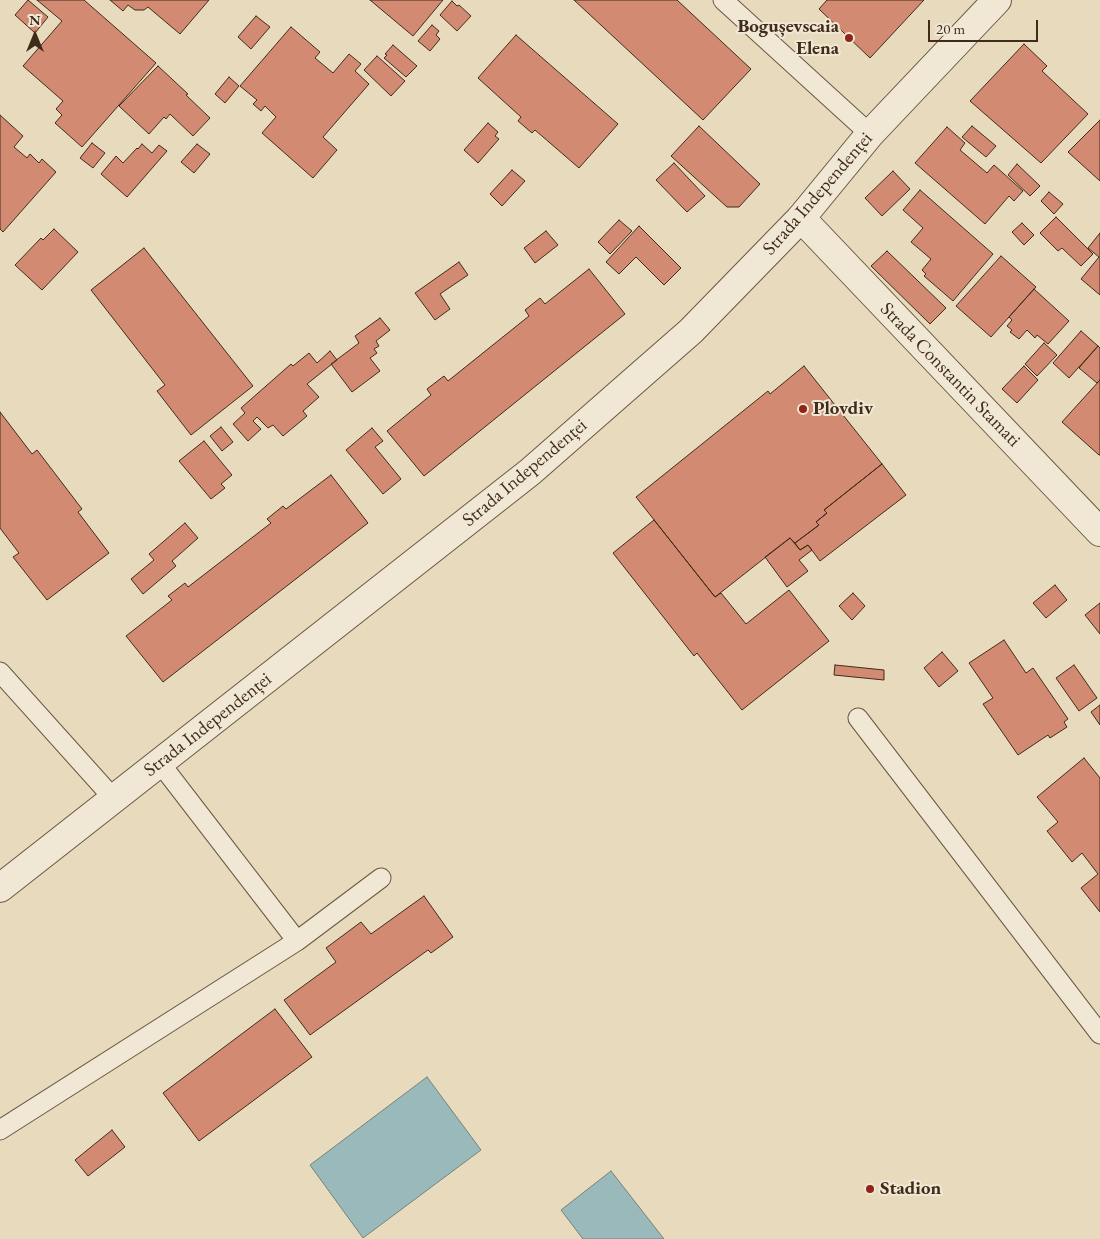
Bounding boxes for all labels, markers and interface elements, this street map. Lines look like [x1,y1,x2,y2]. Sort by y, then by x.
north arrow [10,10,60,60]
scale bar [930,10,1040,42]
text: N [29,11,41,29]
place label: Bogușevscaia Elena [737,16,839,60]
text: 20 m [936,19,965,38]
marker: Bogușevscaia Elena [843,32,855,44]
street label: Strada Independenței [758,128,878,260]
street label: Strada Constantin Stamati [875,298,1025,452]
place label: Plovdiv [813,398,873,420]
marker: Plovdiv [797,403,809,415]
street label: Strada Independenței [458,414,592,532]
street label: Strada Independenței [140,668,276,782]
place label: Stadion [880,1178,941,1200]
marker: Stadion [864,1183,876,1195]

